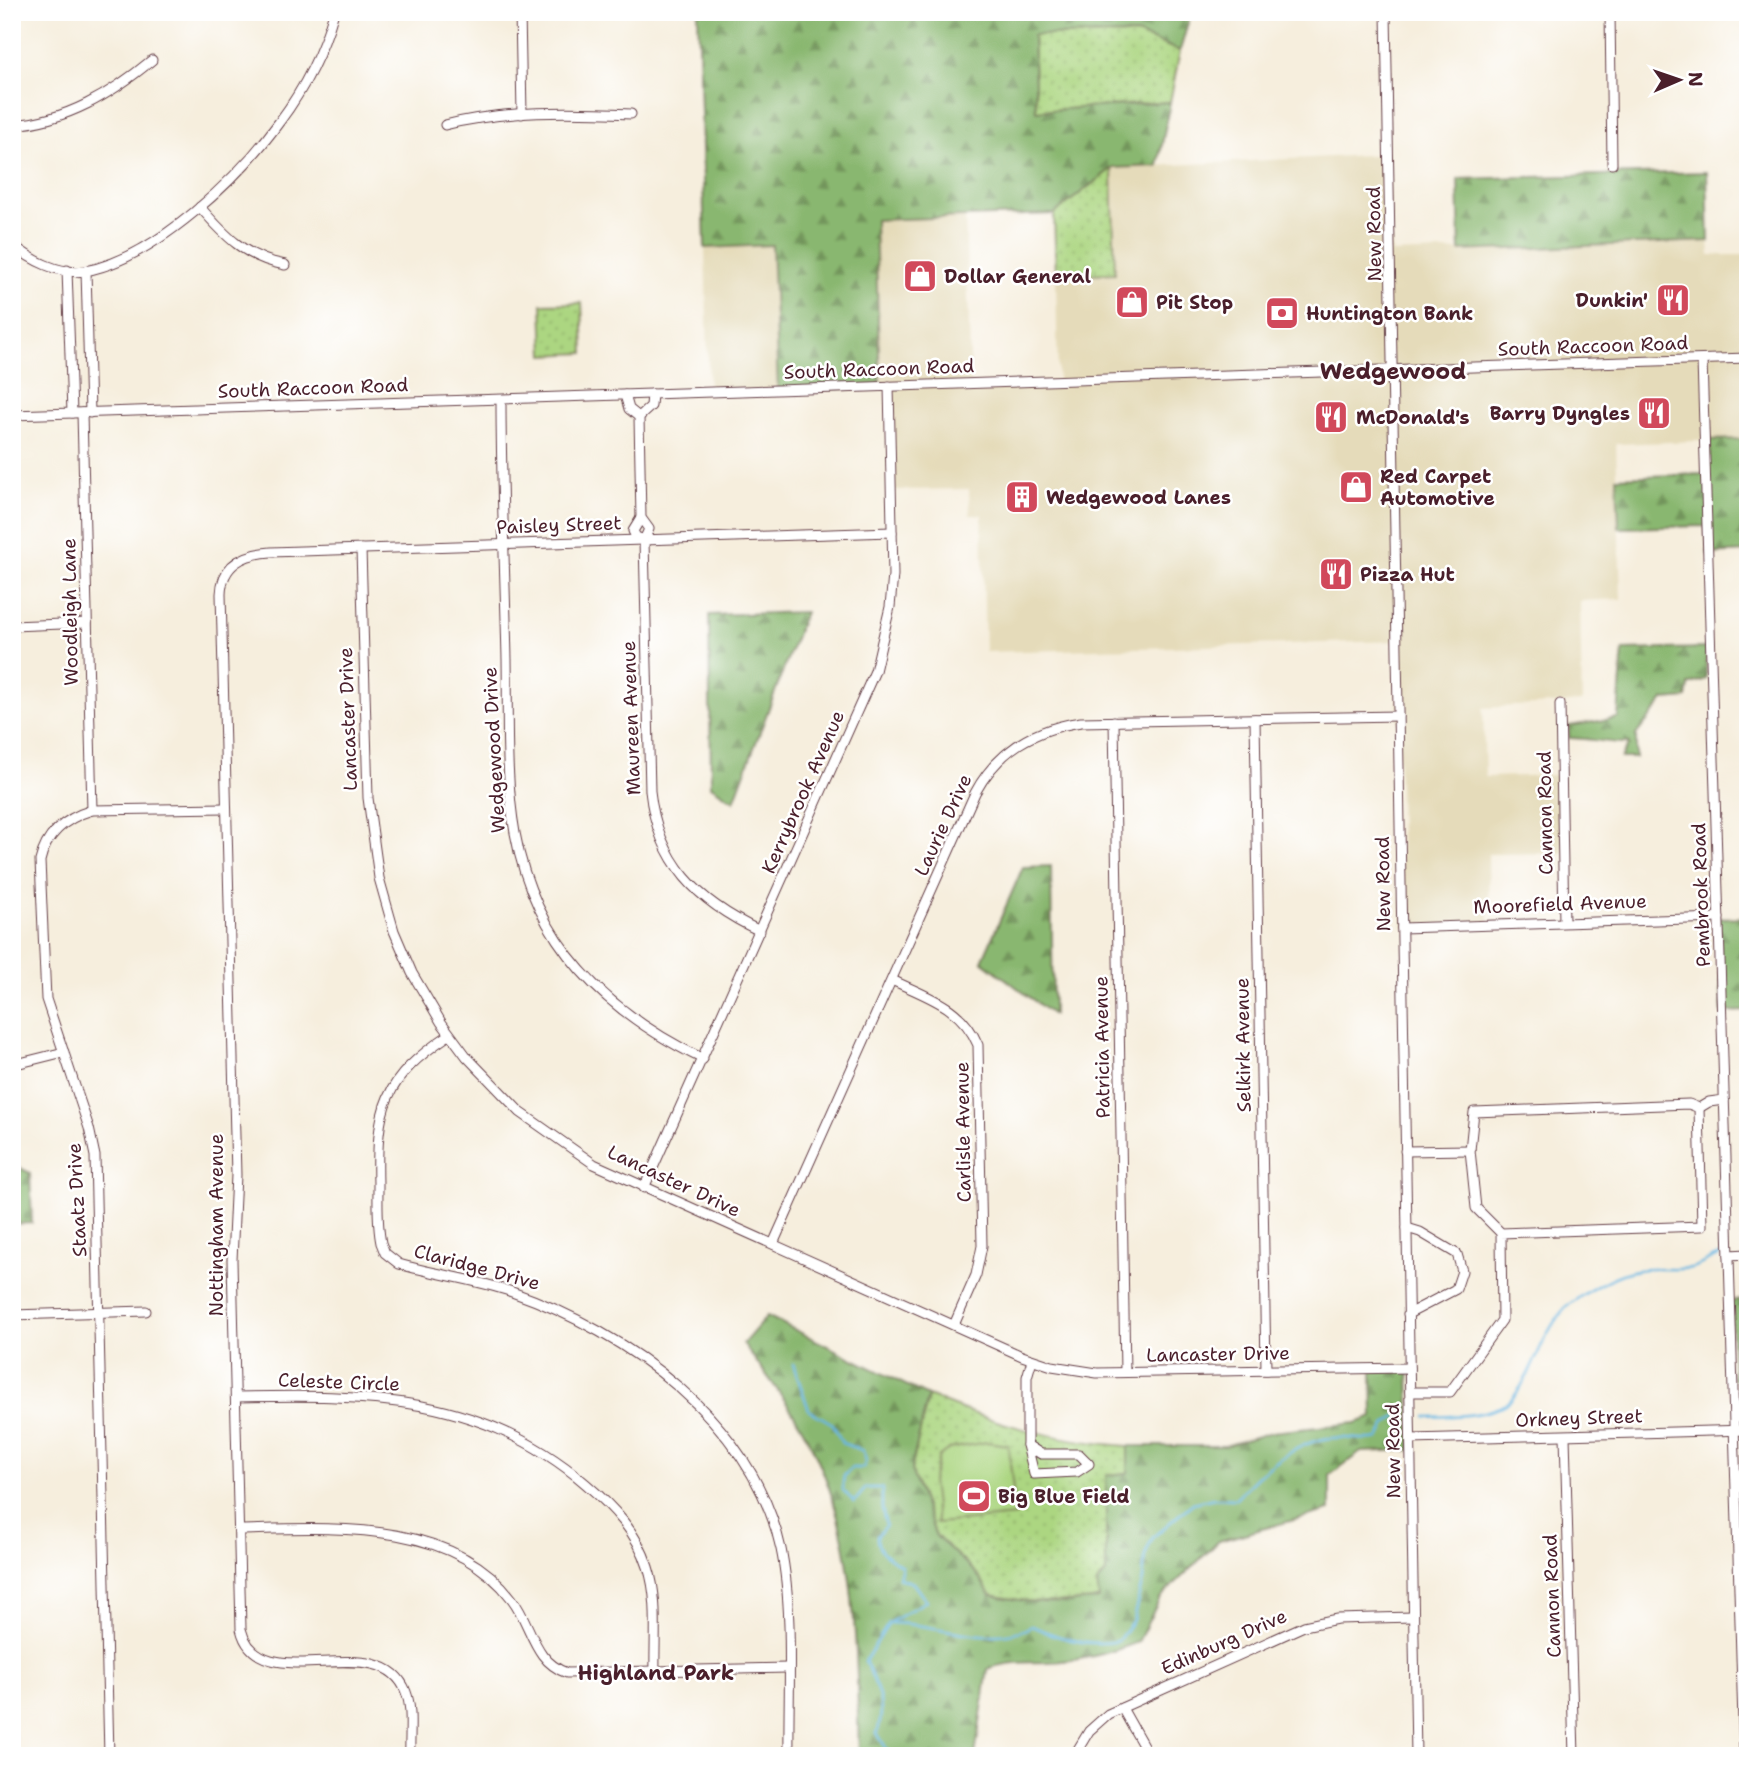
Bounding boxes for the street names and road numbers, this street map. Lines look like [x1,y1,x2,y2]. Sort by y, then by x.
street label: New Road [1361,186,1387,282]
street label: South Raccoon Road [1497,330,1689,362]
street label: South Raccoon Road [783,353,975,385]
street label: South Raccoon Road [217,372,409,404]
street label: Paisley Street [496,510,622,540]
street label: Woodleigh Lane [56,538,84,686]
street label: Maureen Avenue [616,640,646,796]
street label: Lancaster Drive [333,647,363,791]
street label: Wedgewood Drive [477,666,511,834]
street label: Kerrybrook Avenue [756,707,850,877]
street label: Cannon Road [1531,751,1559,875]
street label: Laurie Drive [908,770,978,880]
street label: Pembrook Road [1686,823,1716,967]
street label: New Road [1370,836,1396,932]
street label: Moorefield Avenue [1473,888,1647,920]
street label: Patricia Avenue [1088,976,1116,1118]
street label: Selkirk Avenue [1229,977,1257,1113]
street label: Carlisle Avenue [949,1061,977,1203]
street label: Nottingham Avenue [204,1134,229,1316]
street label: Lancaster Drive [604,1139,744,1223]
street label: Staatz Drive [62,1142,92,1258]
street label: Claridge Drive [411,1238,543,1296]
street label: Lancaster Drive [1146,1340,1290,1368]
street label: Celeste Circle [278,1367,400,1397]
street label: New Road [1380,1403,1406,1499]
street label: Orkney Street [1515,1403,1643,1433]
street label: Cannon Road [1537,1534,1567,1658]
street label: Edinburg Drive [1157,1603,1291,1681]

